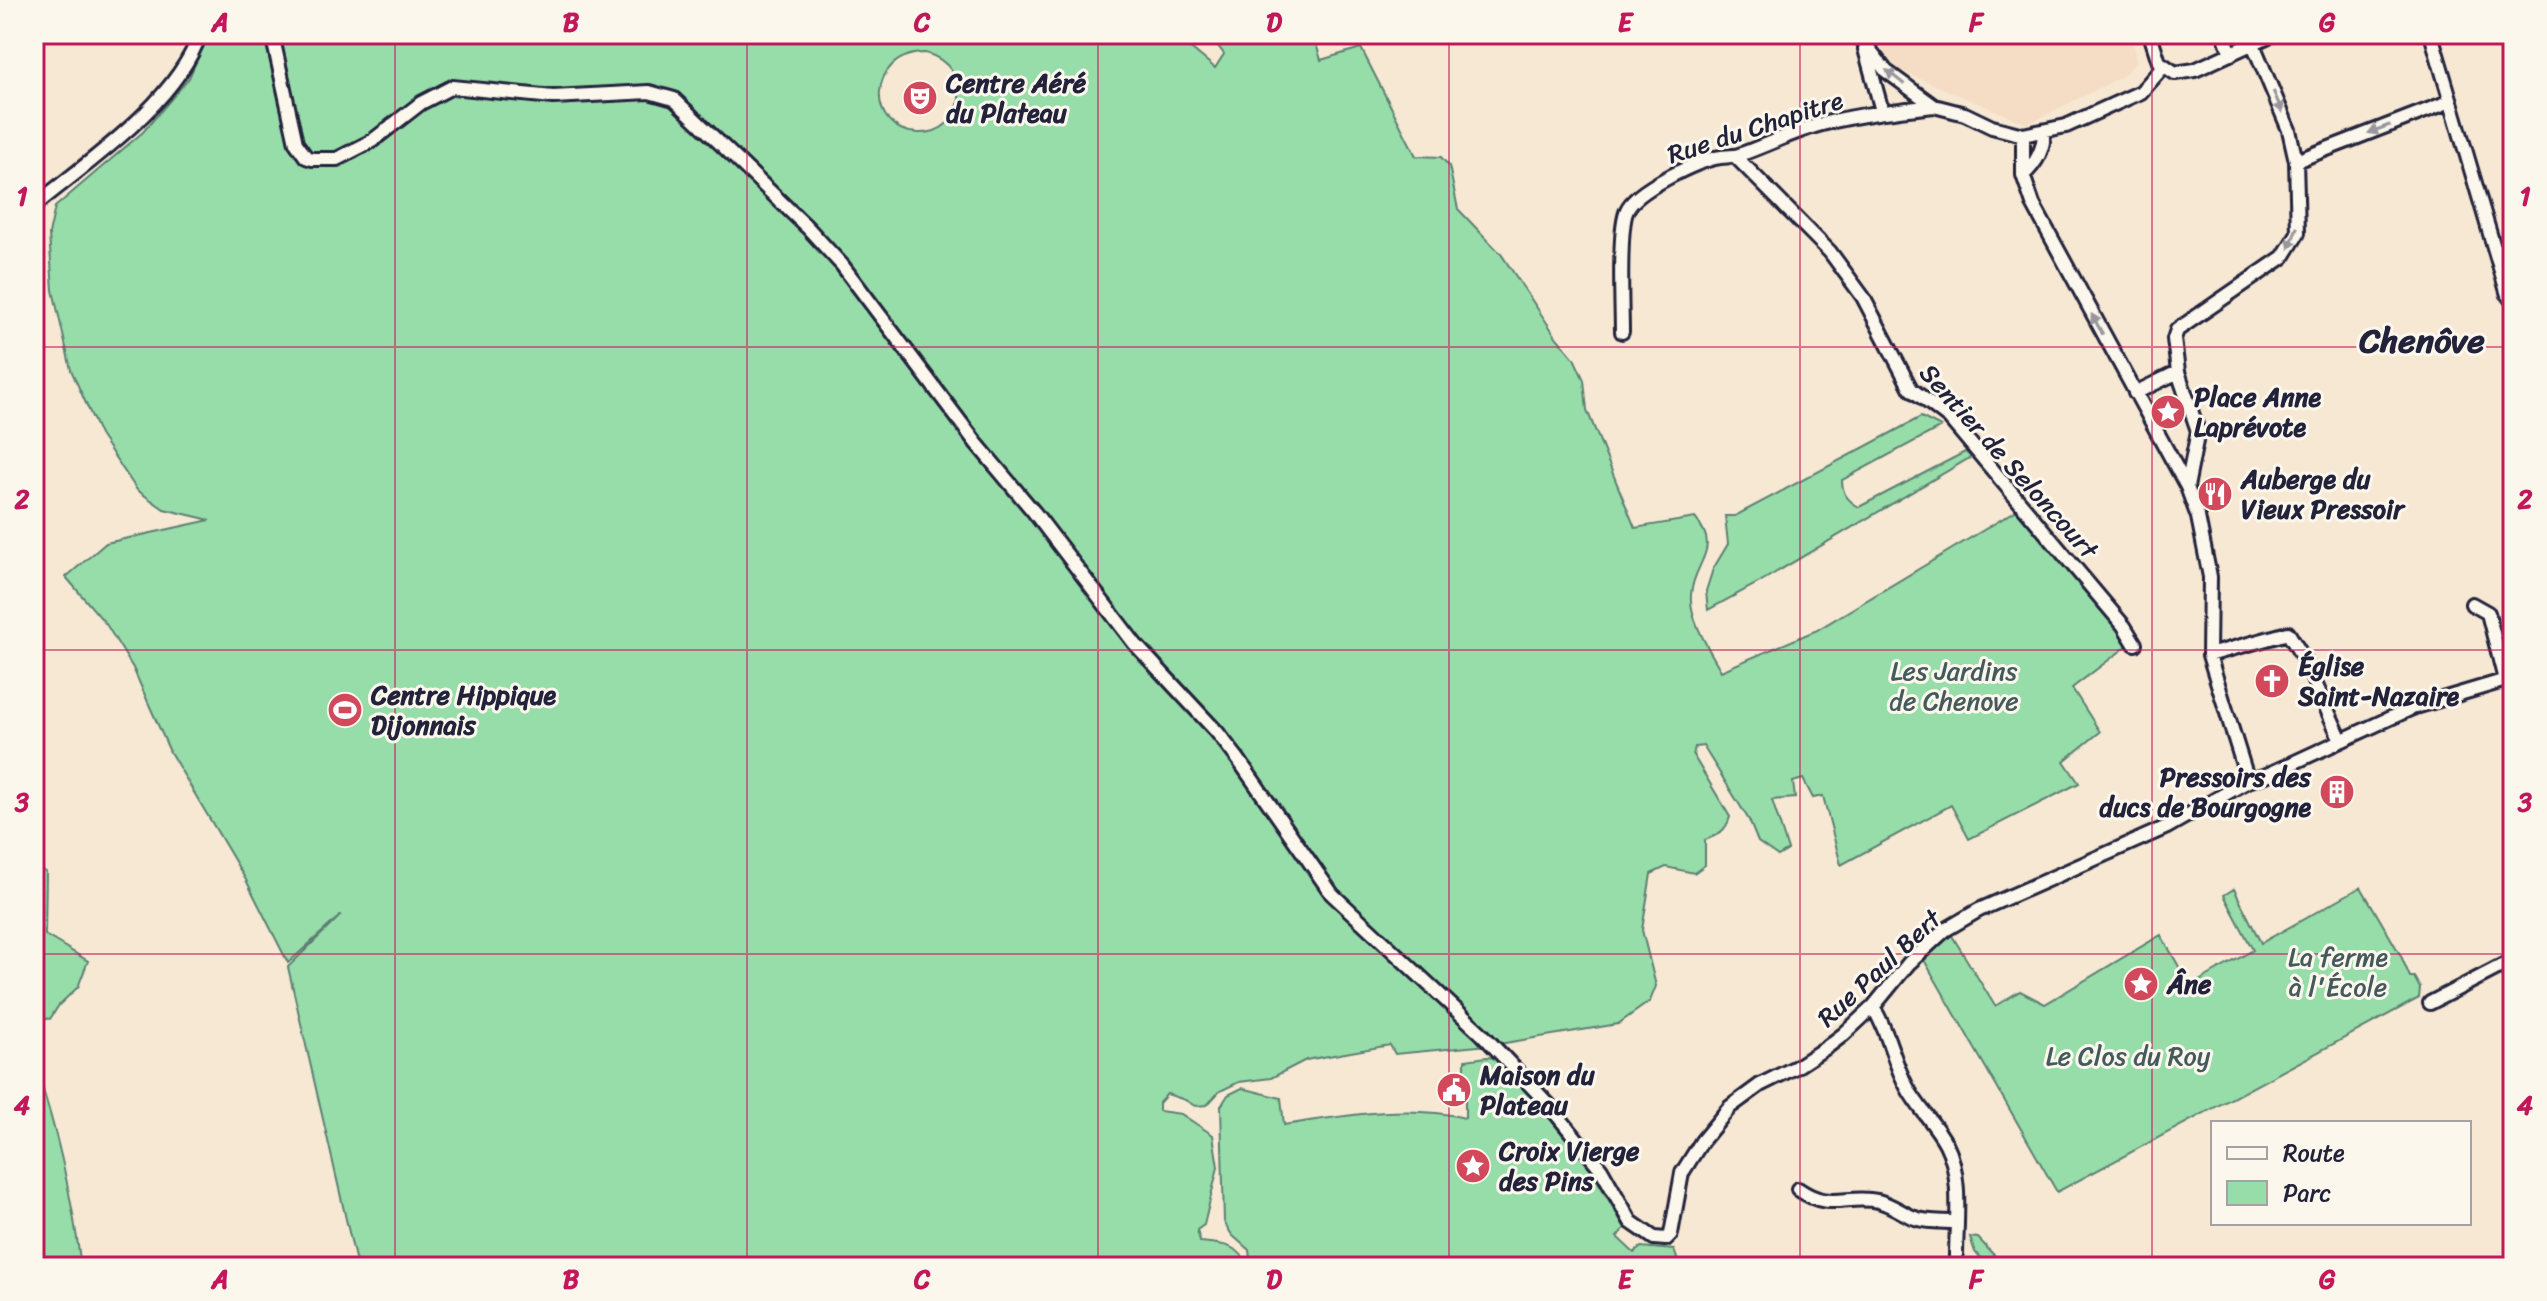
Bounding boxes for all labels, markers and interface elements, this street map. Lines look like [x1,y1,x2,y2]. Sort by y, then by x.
text: A [210,0,229,45]
text: B [563,0,580,45]
text: C [913,0,931,45]
text: D [1266,0,1282,45]
text: E [1618,0,1635,45]
text: F [1968,0,1985,45]
text: G [2319,0,2336,45]
place label: Centre Aéré du Plateau [945,60,1087,136]
one-way arrow [1885,70,1905,86]
street label: Rue du Chapitre [1661,77,1849,177]
theatre icon: Centre Aéré du Plateau [901,79,939,117]
one-way arrow [2271,90,2284,114]
one-way arrow [2366,123,2390,136]
text: 1 [16,173,28,219]
text: 1 [2519,173,2531,219]
one-way arrow [2286,226,2299,250]
district label: Chenôve [2358,311,2485,371]
one-way arrow [2090,313,2104,336]
street label: Sentier de Seloncourt [1908,352,2111,571]
place label: Place Anne Laprévote [2194,374,2322,450]
place icon: Place Anne Laprévote [2149,393,2187,431]
place label: Auberge du Vieux Pressoir [2240,456,2406,532]
restaurant icon: Auberge du Vieux Pressoir [2196,475,2234,513]
text: 2 [13,476,30,522]
text: 2 [2516,476,2533,522]
place label: Église Saint-Nazaire [2297,643,2460,719]
park label: Les Jardins de Chenove [1889,648,2019,724]
church icon: Église Saint-Nazaire [2253,662,2291,700]
place label: Centre Hippique Dijonnais [370,672,557,748]
sports icon: Centre Hippique Dijonnais [326,691,364,729]
place label: Pressoirs des ducs de Bourgogne [2099,754,2312,830]
building icon: Pressoirs des ducs de Bourgogne [2318,773,2356,811]
text: 3 [14,779,30,825]
text: 3 [2517,779,2533,825]
street label: Rue Paul Bert [1806,896,1953,1039]
park label: La ferme à l'École [2288,934,2388,1010]
place label: Âne [2166,961,2212,1007]
place icon: Âne [2122,965,2160,1003]
park label: Le Clos du Roy [2046,1033,2211,1079]
place label: Maison du Plateau [1479,1052,1596,1128]
public building icon: Maison du Plateau [1435,1071,1473,1109]
text: 4 [14,1082,30,1128]
text: 4 [2517,1082,2533,1128]
legend [2211,1121,2471,1225]
place label: Croix Vierge des Pins [1498,1128,1640,1204]
text: Route [2283,1132,2345,1174]
place icon: Croix Vierge des Pins [1454,1147,1492,1185]
text: Parc [2283,1172,2331,1214]
text: A [210,1256,229,1301]
text: B [563,1256,580,1301]
text: C [913,1256,931,1301]
text: D [1266,1256,1282,1301]
text: E [1618,1256,1635,1301]
text: F [1968,1256,1985,1301]
text: G [2319,1256,2336,1301]

